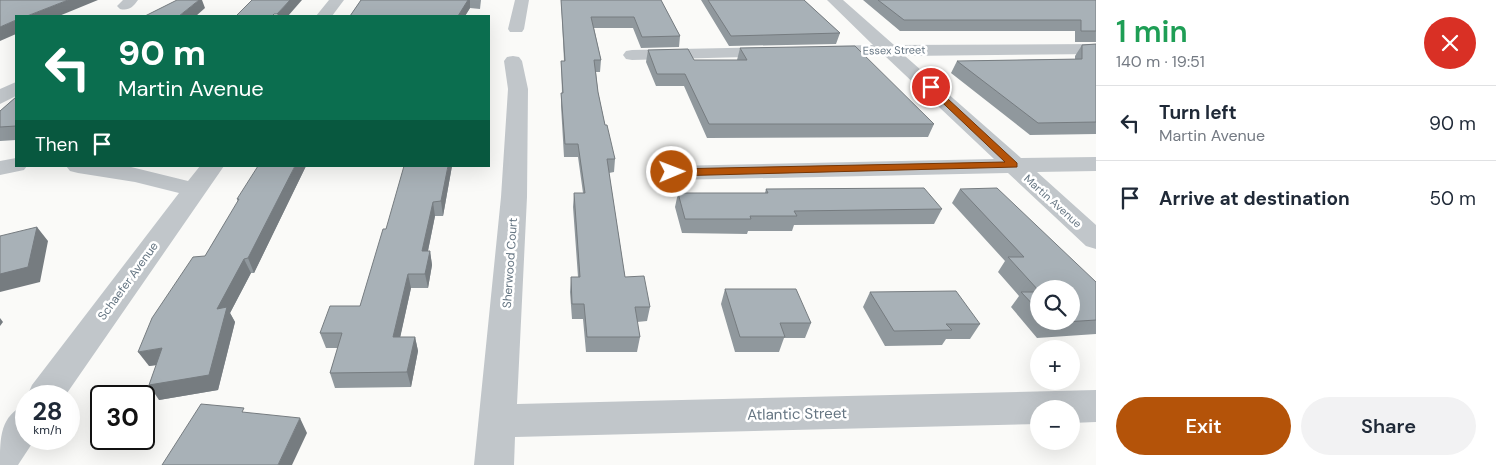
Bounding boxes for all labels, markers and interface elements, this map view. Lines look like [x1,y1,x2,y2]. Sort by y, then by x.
text: 1 min [1116,12,1188,51]
button: close [1424,17,1476,69]
text: 90 m [118,30,206,76]
icon: left [35,35,100,100]
street label: Essex Street [862,42,926,58]
text: 140 m · 19:51 [1116,51,1205,72]
pin [910,66,952,108]
icon: arrive [917,73,945,101]
text: Martin Avenue [118,74,264,103]
text: Turn left [1159,100,1237,125]
icon: left [1116,109,1144,137]
text: 90 m [1429,111,1476,136]
text: Martin Avenue [1159,125,1265,146]
icon: arrive [88,130,116,158]
text: Then [35,132,78,157]
position arrow [645,145,697,197]
street label: Martin Avenue [1021,171,1085,231]
icon: arrive [1116,184,1144,212]
text: Arrive at destination [1159,186,1350,211]
text: 50 m [1429,186,1476,211]
street label: Sherwood Court [499,217,521,309]
street label: Schaefer Avenue [94,238,162,323]
map controls [1030,280,1080,450]
button: search [1030,280,1080,330]
button: + [1030,340,1080,390]
speed limit sign: 30 [90,385,155,450]
text: 28 [32,395,63,428]
button: Exit [1116,397,1291,455]
button: Share [1301,397,1476,455]
button: − [1030,400,1080,450]
street label: Atlantic Street [747,403,847,425]
text: km/h [33,422,62,438]

